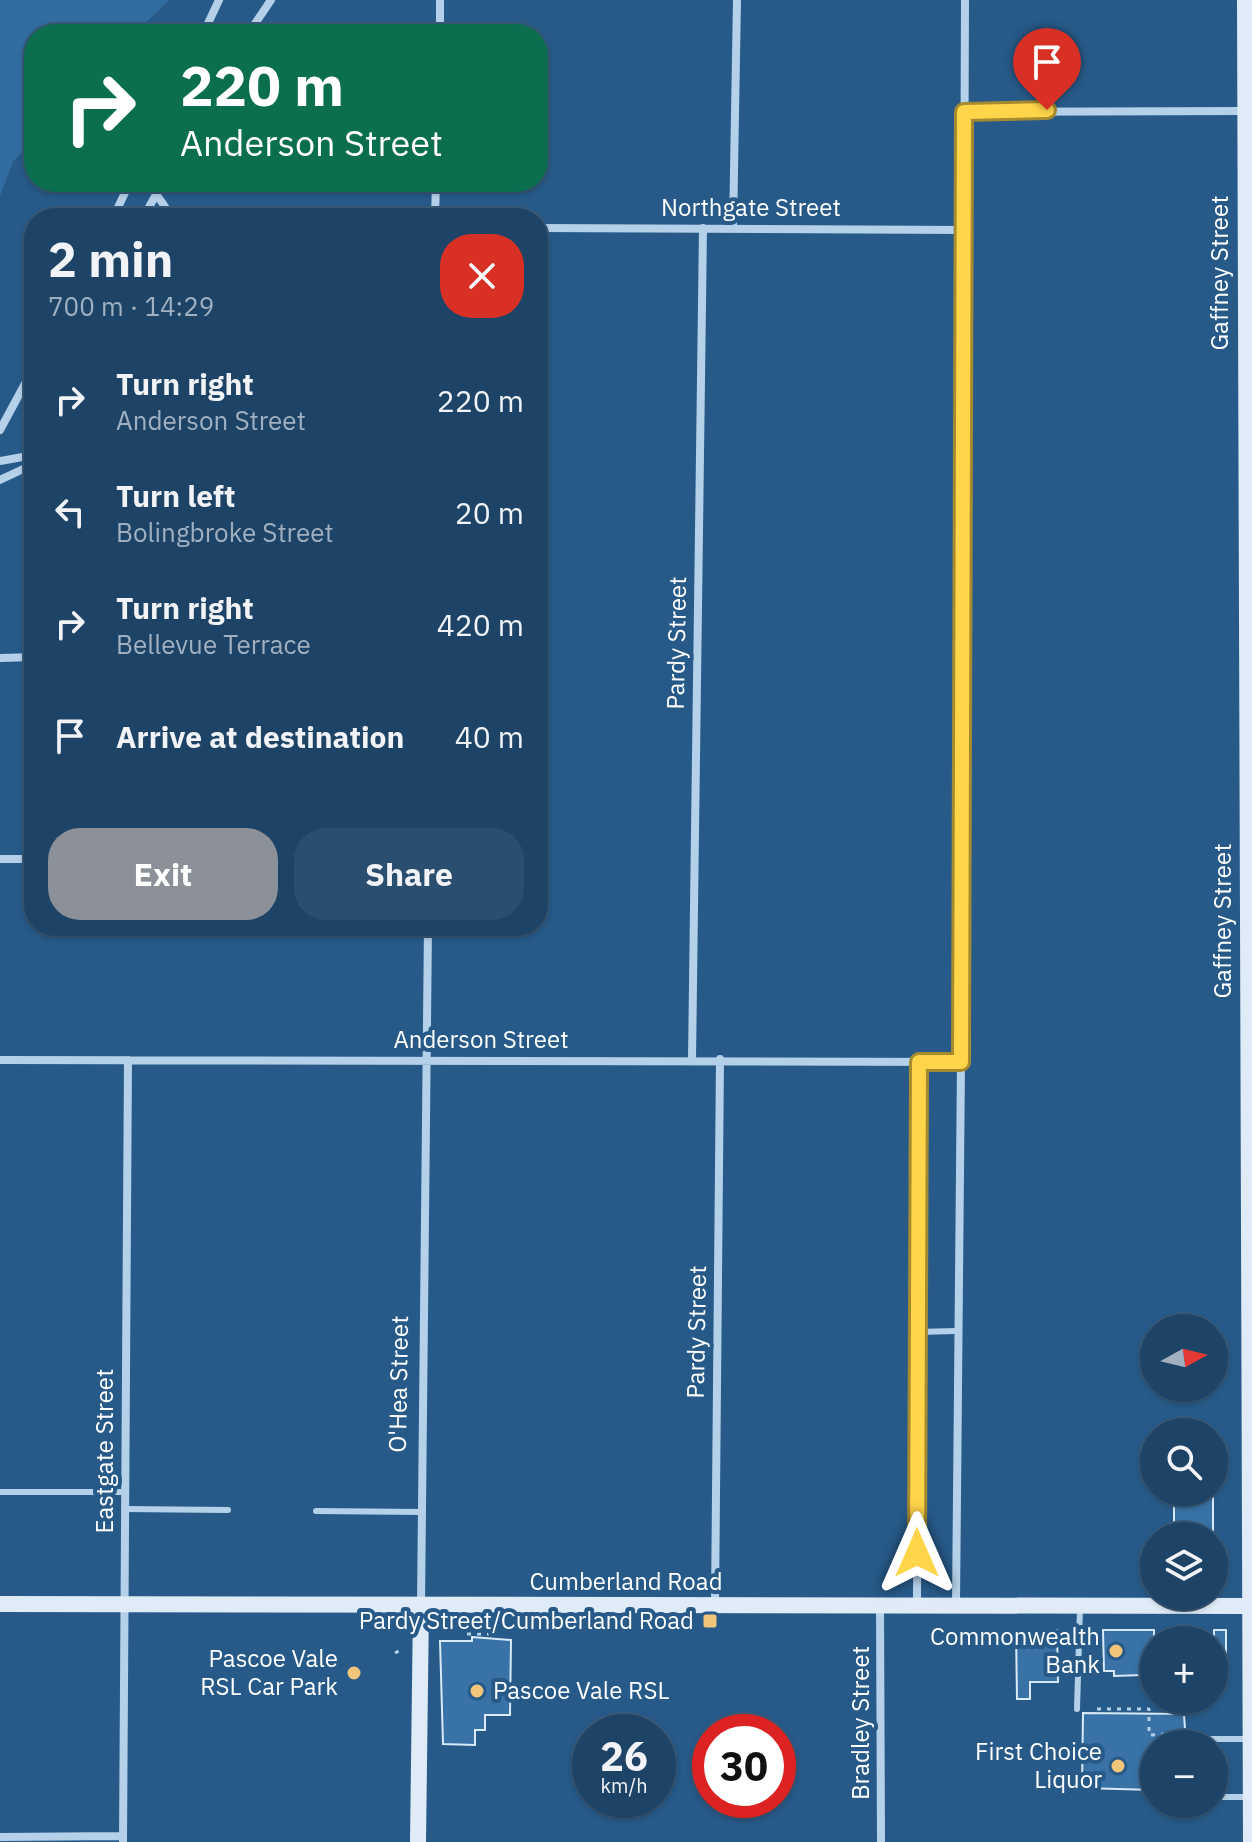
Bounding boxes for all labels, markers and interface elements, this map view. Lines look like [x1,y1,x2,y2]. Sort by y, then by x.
pin [1013,28,1081,110]
icon: arrive [1025,40,1069,84]
text: 220 m [180,49,344,121]
icon: right [48,56,152,160]
text: Anderson Street [180,119,443,166]
street label: Northgate Street [661,191,841,223]
street label: Gaffney Street [1203,195,1235,351]
text: 2 min [48,228,173,290]
button: close [440,234,524,318]
text: 700 m · 14:29 [48,289,214,323]
text: Turn right [116,364,254,403]
icon: right [48,378,92,422]
text: 220 m [437,381,524,420]
text: Anderson Street [116,403,306,437]
text: Turn left [116,476,235,515]
icon: left [48,490,92,534]
text: 20 m [455,493,524,532]
text: Bolingbroke Street [116,515,334,549]
street label: Pardy Street [659,576,693,710]
text: Turn right [116,588,254,627]
icon: right [48,602,92,646]
text: 420 m [437,605,524,644]
text: Bellevue Terrace [116,627,311,661]
icon: arrive [48,714,92,758]
text: Arrive at destination [116,717,404,756]
text: 40 m [455,717,524,756]
button: Exit [48,828,278,920]
button: Share [294,828,524,920]
street label: Gaffney Street [1206,843,1238,999]
street label: Anderson Street [393,1023,569,1055]
street label: Pardy Street [679,1265,713,1399]
north arrow [1140,1314,1228,1402]
map controls [1140,1314,1228,1818]
street label: O'Hea Street [381,1315,415,1453]
street label: Eastgate Street [88,1369,120,1533]
button: search [1140,1418,1228,1506]
position arrow [875,1511,959,1595]
button: layers [1140,1522,1228,1610]
street label: Cumberland Road [529,1565,723,1597]
place label: Pardy Street/Cumberland Road [359,1604,694,1636]
marker: Pardy Street/Cumberland Road [701,1612,719,1630]
place label: Commonwealth Bank [930,1620,1100,1680]
button: + [1140,1626,1228,1714]
place label: Pascoe Vale RSL Car Park [200,1642,338,1702]
marker: Commonwealth Bank [1107,1642,1125,1660]
street label: Bradley Street [844,1646,876,1800]
marker: Pascoe Vale RSL Car Park [345,1664,363,1682]
place label: Pascoe Vale RSL [493,1674,669,1706]
marker: Pascoe Vale RSL [468,1682,486,1700]
speed limit sign: 30 [692,1714,796,1818]
text: 26 [600,1730,648,1782]
button: − [1140,1730,1228,1818]
place label: First Choice Liquor [975,1735,1102,1795]
marker: First Choice Liquor [1109,1757,1127,1775]
text: km/h [600,1772,648,1799]

